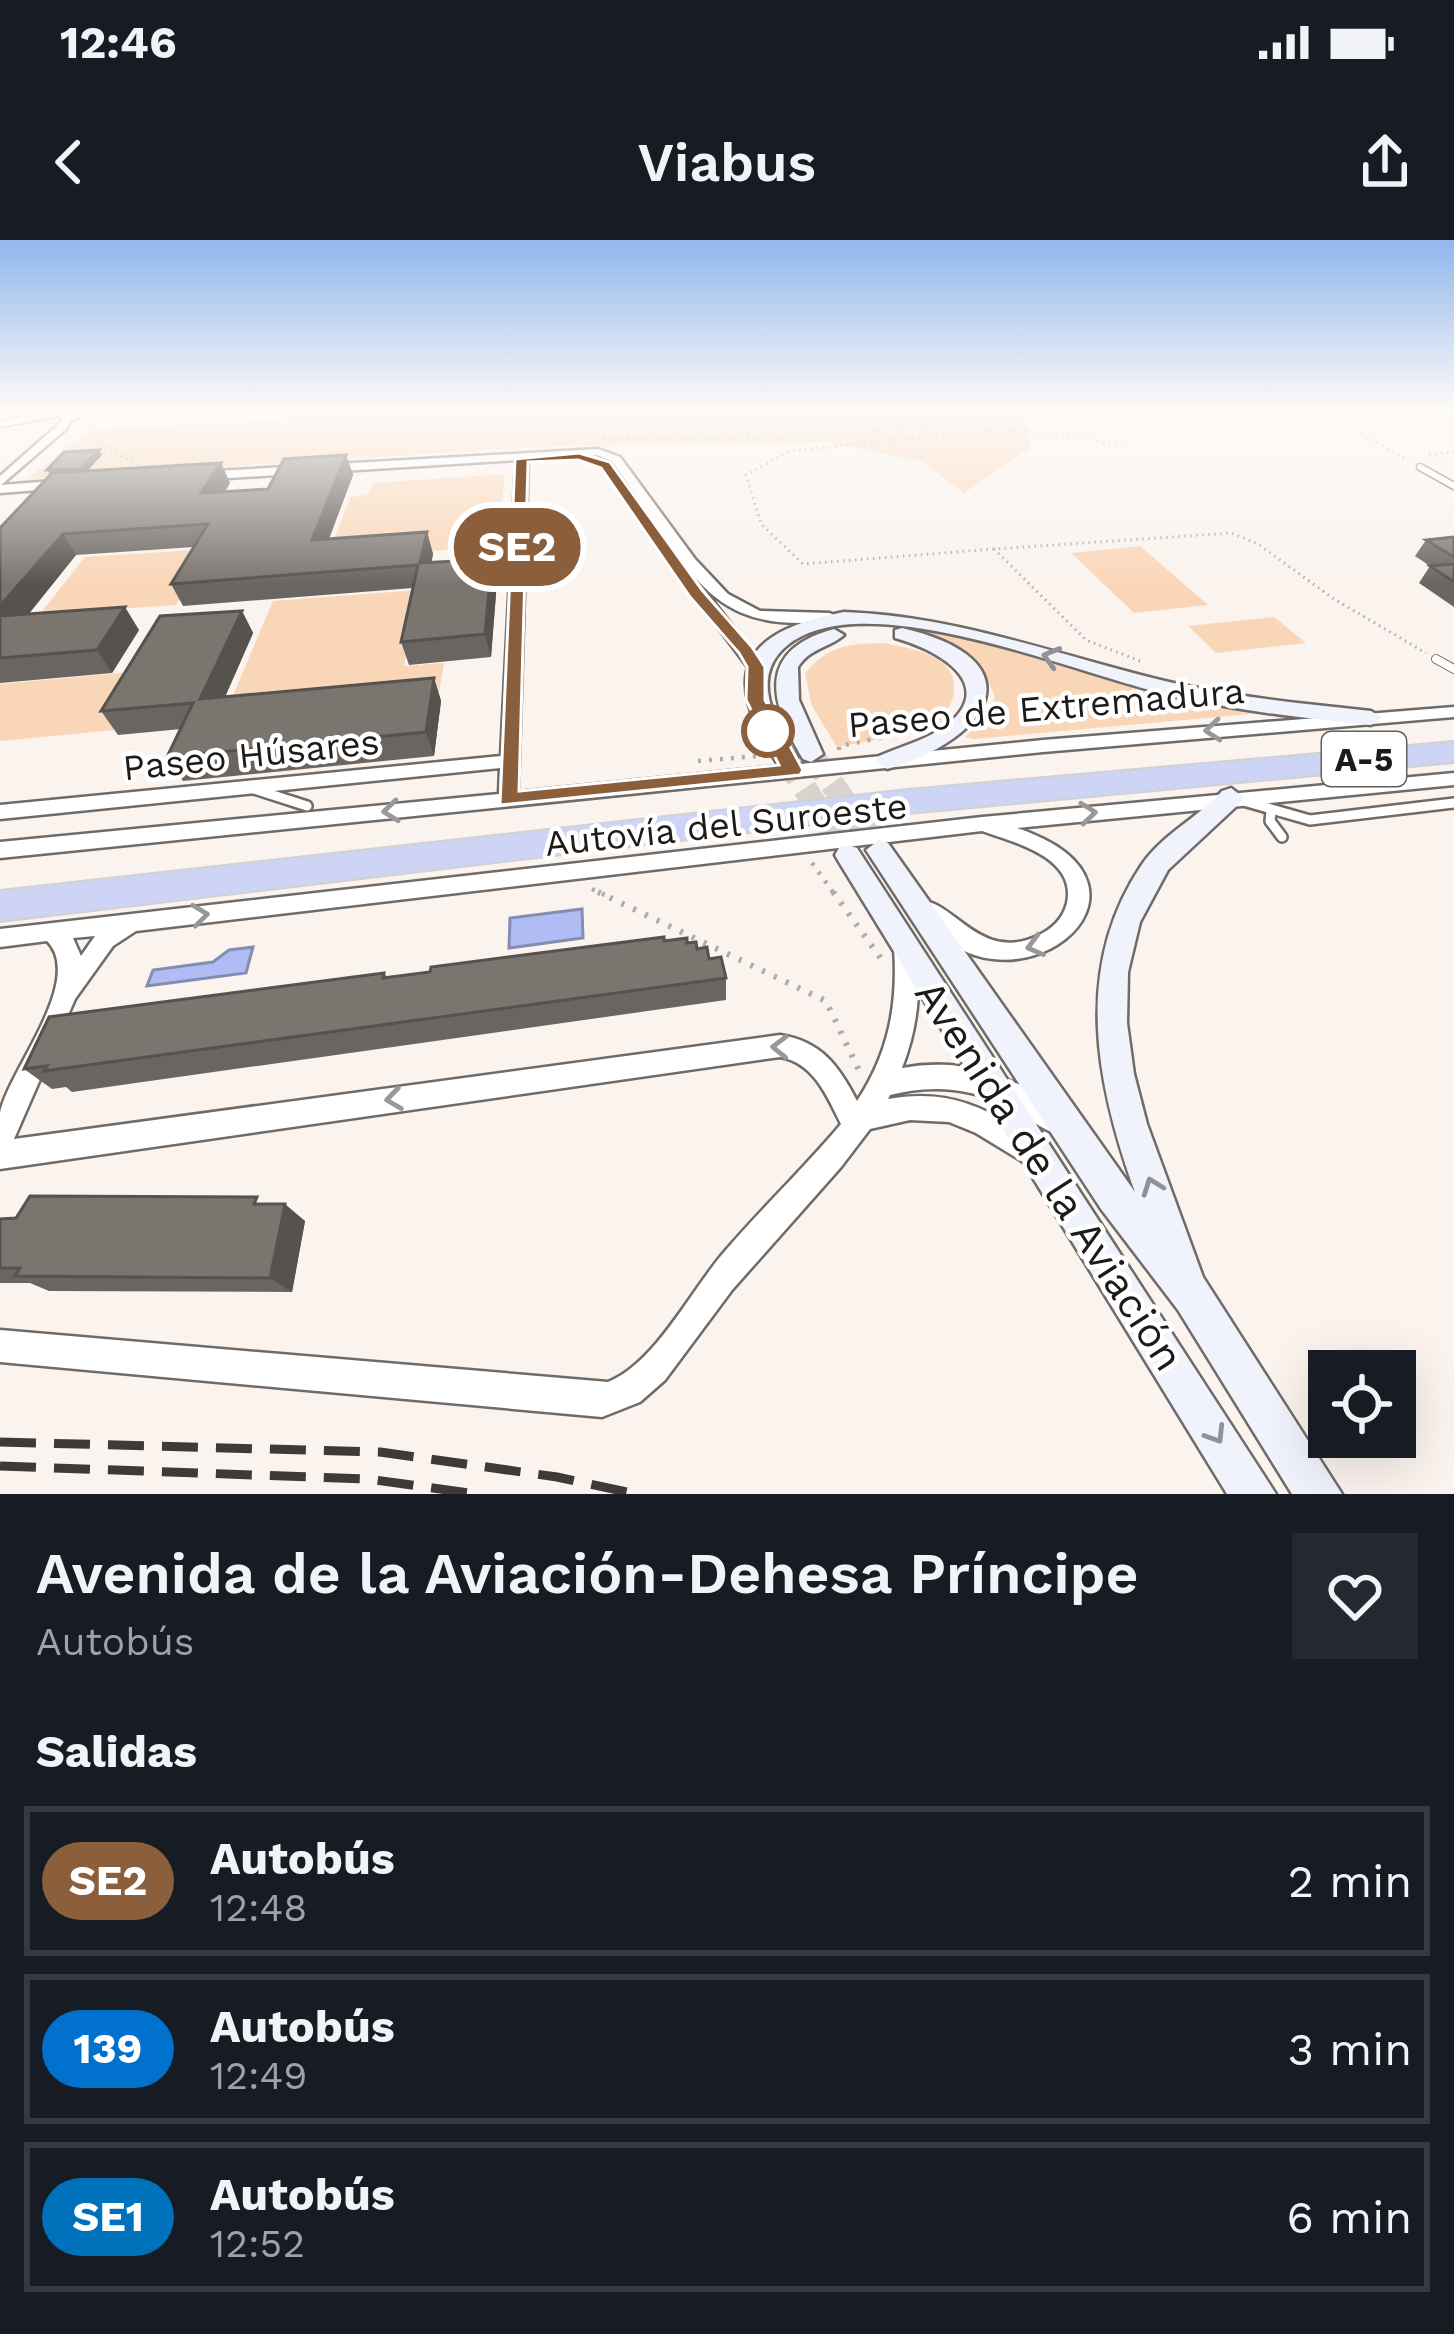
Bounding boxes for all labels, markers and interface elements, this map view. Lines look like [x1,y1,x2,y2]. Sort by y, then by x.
text: 12:46 [60,16,177,69]
icon: back [36,129,102,195]
icon: share [1352,129,1418,195]
text: Viabus [638,131,816,194]
line badge: SE2 [448,508,586,586]
text: SE2 [478,522,556,571]
one-way arrow [1041,646,1062,671]
street label: Paseo de Extremadura [846,670,1246,746]
unlabelled marker [743,706,793,756]
one-way arrow [1203,717,1222,743]
street label: Paseo Húsares [121,721,381,789]
road number: A-5 [1322,732,1406,786]
street label: Autovía del Suroeste [543,785,909,865]
one-way arrow [382,798,401,824]
one-way arrow [1079,801,1098,826]
one-way arrow [190,902,210,928]
one-way arrow [1025,931,1046,956]
street label: Avenida de la Aviación [905,971,1194,1380]
one-way arrow [770,1035,789,1061]
one-way arrow [384,1085,404,1111]
one-way arrow [1142,1176,1166,1197]
map controls [1308,1350,1416,1458]
button: locate [1308,1350,1416,1458]
one-way arrow [1202,1422,1224,1444]
button: heart [1292,1533,1418,1659]
text: Avenida de la Aviación-Dehesa Príncipe [36,1540,1138,1607]
text: Autobús [36,1619,194,1664]
text: Salidas [36,1725,197,1778]
text: Autobús [210,1832,395,1885]
text: 2 min [1288,1855,1412,1908]
text: SE2 [69,1856,147,1905]
text: 12:48 [210,1885,307,1930]
text: Autobús [210,2000,395,2053]
text: 3 min [1288,2023,1412,2076]
text: 139 [74,2024,142,2073]
text: 12:49 [210,2053,307,2098]
text: Autobús [210,2168,395,2221]
text: 6 min [1287,2191,1412,2244]
text: SE1 [72,2192,144,2241]
text: 12:52 [210,2221,305,2266]

